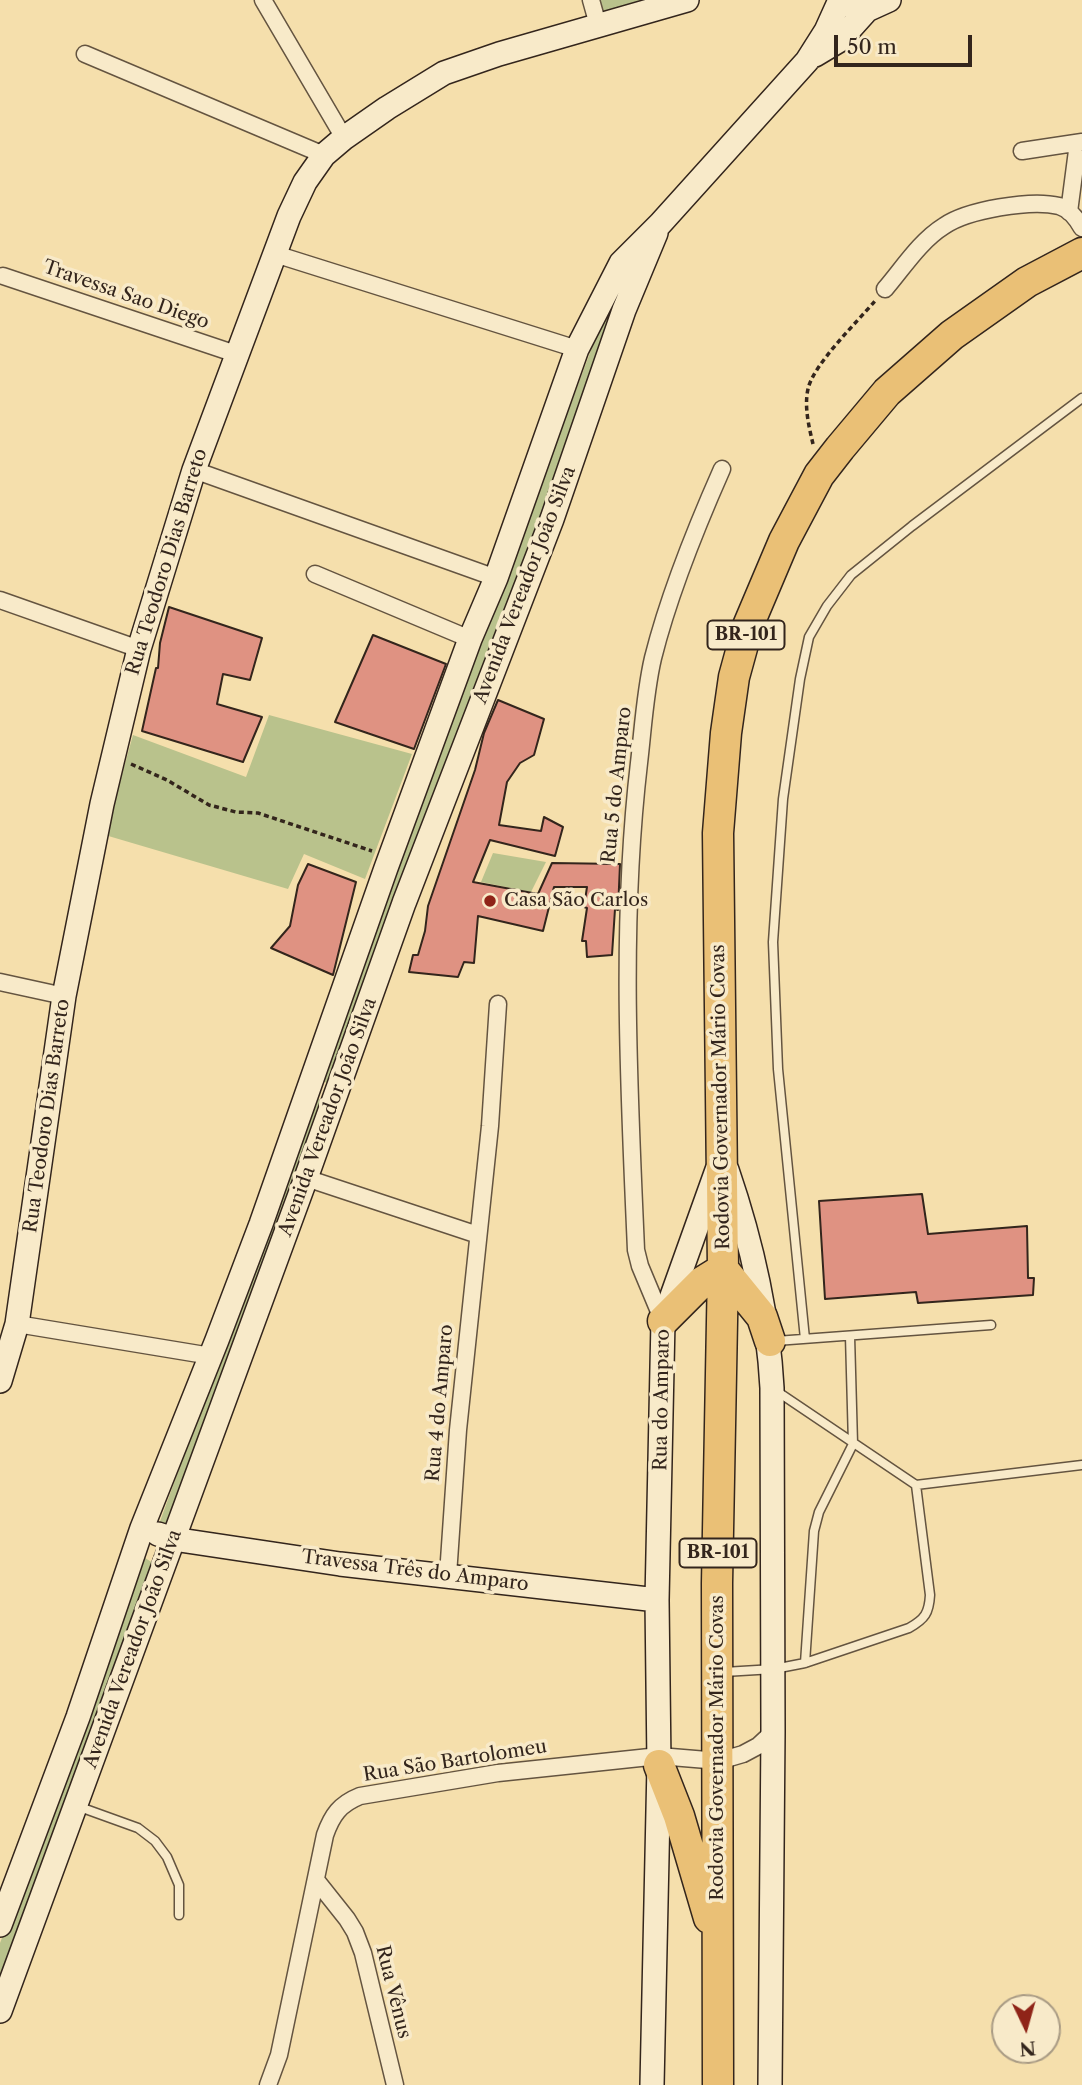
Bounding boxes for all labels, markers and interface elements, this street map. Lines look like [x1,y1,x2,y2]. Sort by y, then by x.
scale bar [837,21,975,65]
text: 50 m [847,34,897,59]
street label: Travessa Sao Diego [40,256,212,334]
street label: Rua Teodoro Dias Barreto [122,446,212,678]
street label: Avenida Vereador João Silva [469,463,581,707]
road number: BR-101 [708,620,784,650]
street label: Rua 5 do Amparo [597,706,637,864]
place label: Casa São Carlos [504,890,648,912]
marker: Casa São Carlos [482,893,498,909]
street label: Rodovia Governador Mário Covas [707,944,735,1250]
street label: Avenida Vereador João Silva [274,995,382,1239]
street label: Rua Teodoro Dias Barreto [19,998,75,1234]
street label: Rua 4 do Amparo [422,1323,458,1483]
street label: Rua do Amparo [649,1329,675,1471]
street label: Avenida Vereador João Silva [79,1527,187,1771]
road number: BR-101 [680,1538,756,1568]
street label: Travessa Três do Amparo [300,1546,530,1596]
street label: Rodovia Governador Mário Covas [707,1595,729,1901]
street label: Rua São Bartolomeu [362,1735,548,1787]
street label: Rua Vênus [370,1943,416,2041]
north arrow [991,1994,1061,2064]
text: N [1018,2036,1037,2061]

